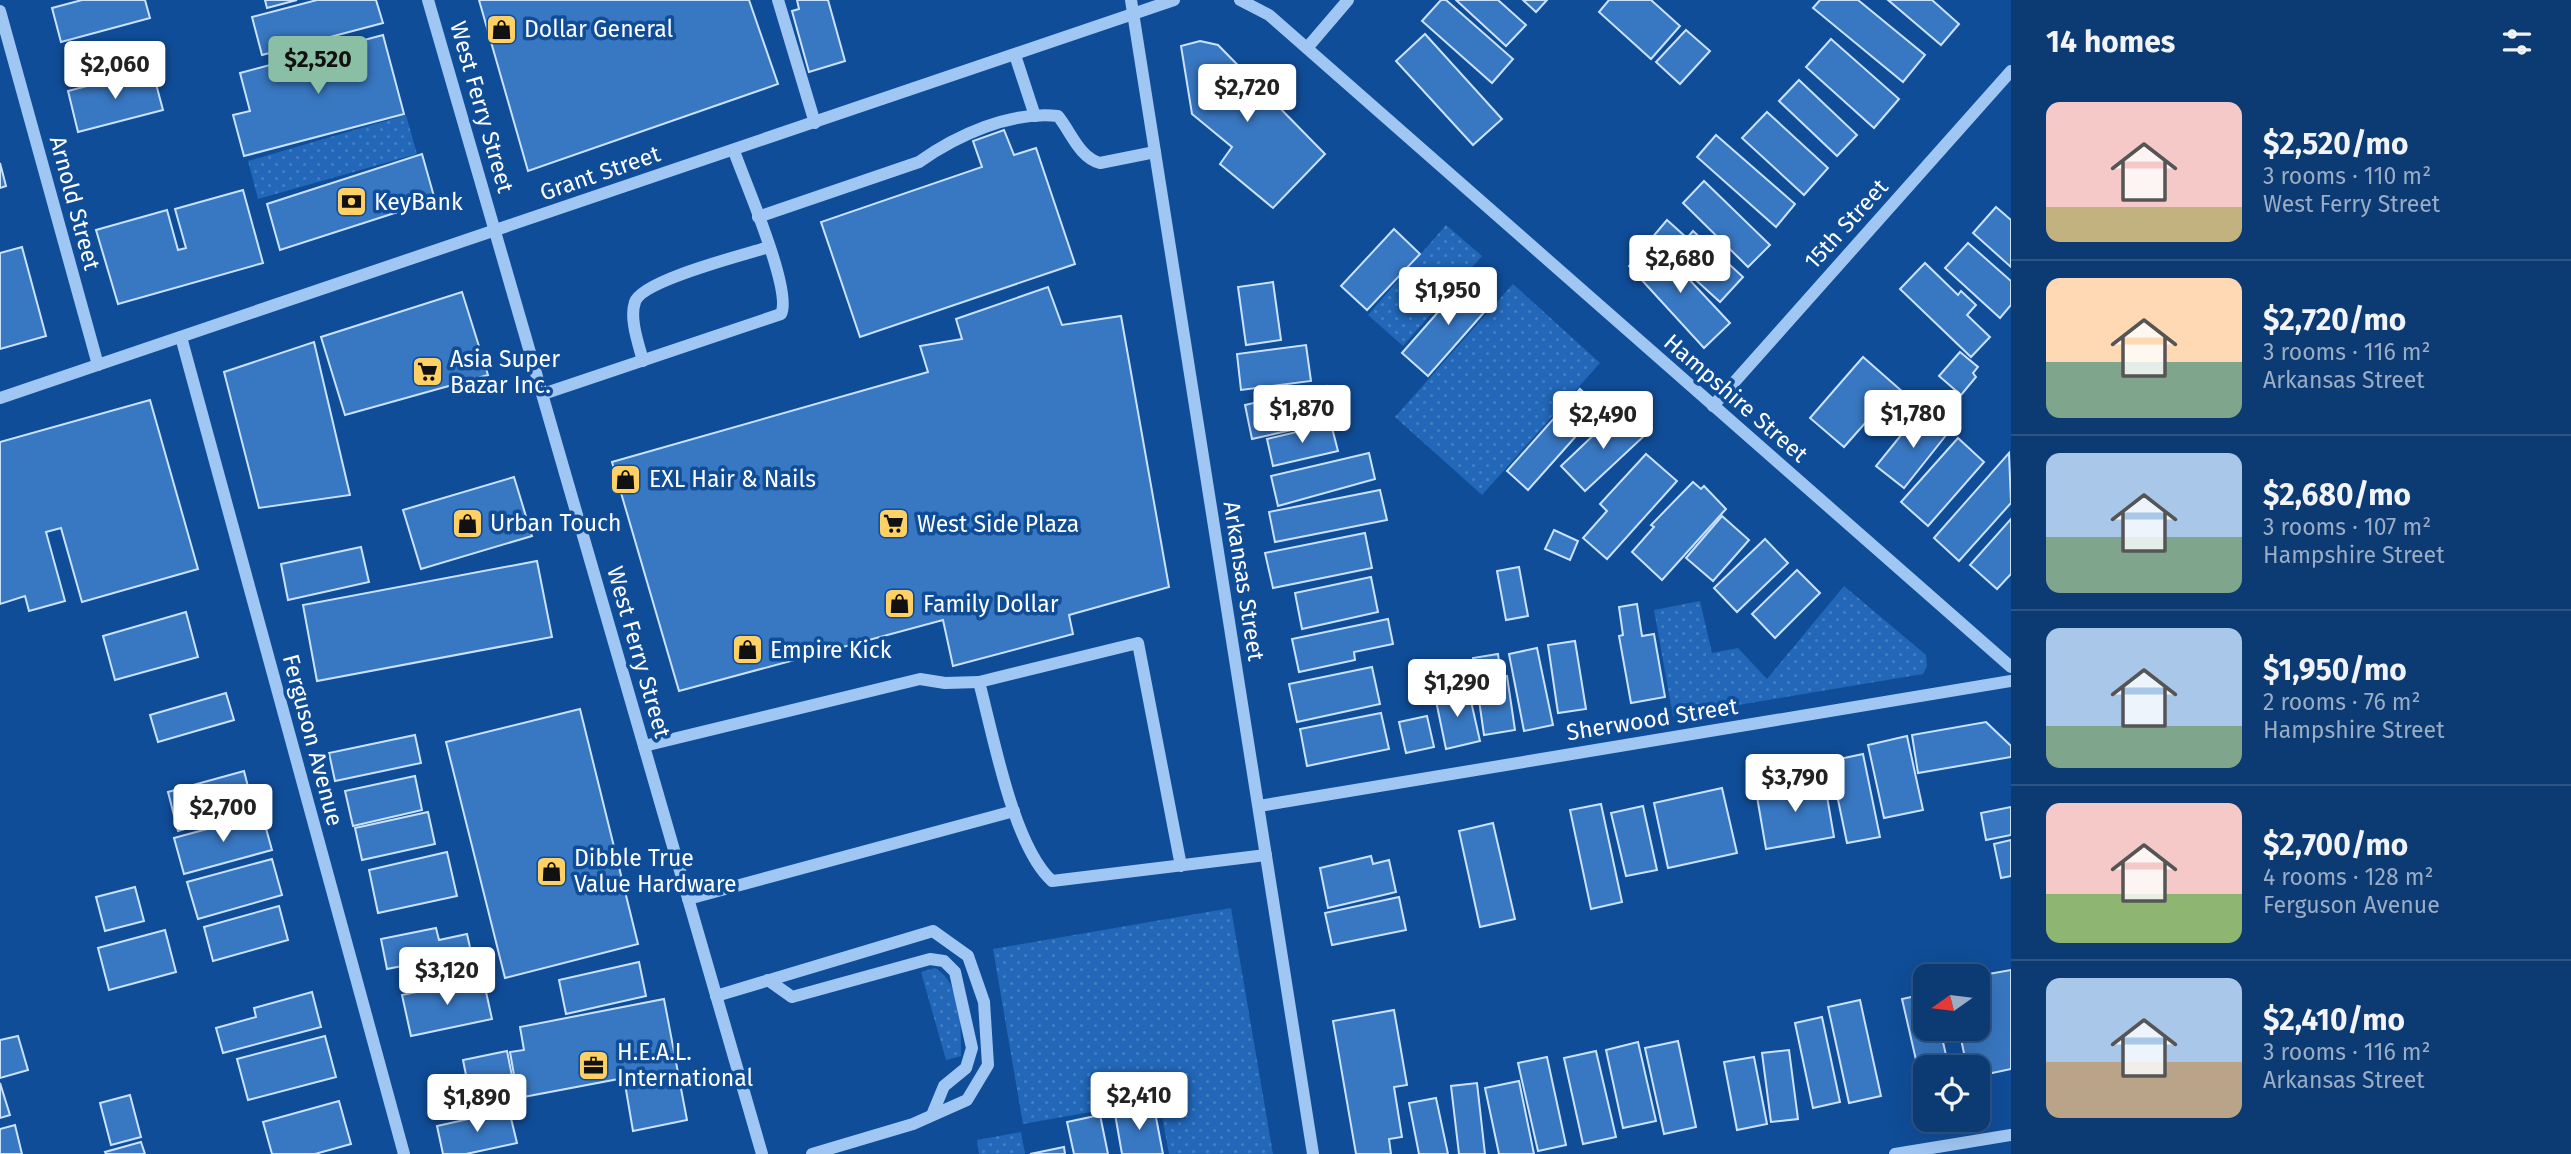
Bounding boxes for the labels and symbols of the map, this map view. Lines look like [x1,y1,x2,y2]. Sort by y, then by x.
shop icon: Dollar General [484,12,518,46]
place label: Dollar General [524,15,674,43]
street label: West Ferry Street [444,18,520,197]
pin: $2,520 [261,36,375,96]
pin: $2,060 [58,42,172,101]
pin: $2,720 [1190,64,1304,124]
street label: Arnold Street [44,133,107,274]
street label: Grant Street [536,139,664,207]
street label: 15th Street [1798,173,1894,275]
bank icon: KeyBank [334,185,368,219]
place label: KeyBank [374,188,463,216]
pin: $2,680 [1623,236,1737,295]
pin: $1,950 [1391,268,1505,327]
street label: Hampshire Street [1658,328,1814,469]
place label: Asia Super Bazar Inc. [450,345,560,399]
supermarket icon: Asia Super Bazar Inc. [410,355,444,389]
pin: $1,870 [1245,386,1359,445]
pin: $1,780 [1856,391,1970,450]
pin: $2,490 [1546,392,1660,451]
shop icon: EXL Hair & Nails [609,462,643,496]
place label: EXL Hair & Nails [649,465,816,493]
street label: Arkansas Street [1218,499,1271,664]
shop icon: Urban Touch [450,506,484,540]
supermarket icon: West Side Plaza [877,507,911,541]
place label: Urban Touch [490,509,622,537]
place label: West Side Plaza [917,510,1079,538]
street label: West Ferry Street [601,563,677,742]
shop icon: Family Dollar [883,587,917,621]
place label: Family Dollar [923,590,1059,618]
shop icon: Empire Kick [730,633,764,667]
place label: Empire Kick [770,636,892,664]
street label: Ferguson Avenue [277,651,349,829]
pin: $1,290 [1400,660,1514,719]
street label: Sherwood Street [1564,692,1740,746]
pin: $3,790 [1738,754,1852,814]
pin: $2,700 [166,784,280,844]
place label: Dibble True Value Hardware [574,844,736,898]
shop icon: Dibble True Value Hardware [534,854,568,888]
pin: $3,120 [390,948,504,1007]
north arrow [1913,964,1990,1041]
place label: H.E.A.L. International [617,1038,754,1092]
office icon: H.E.A.L. International [577,1048,611,1082]
pin: $2,410 [1082,1072,1196,1132]
pin: $1,890 [420,1074,534,1134]

